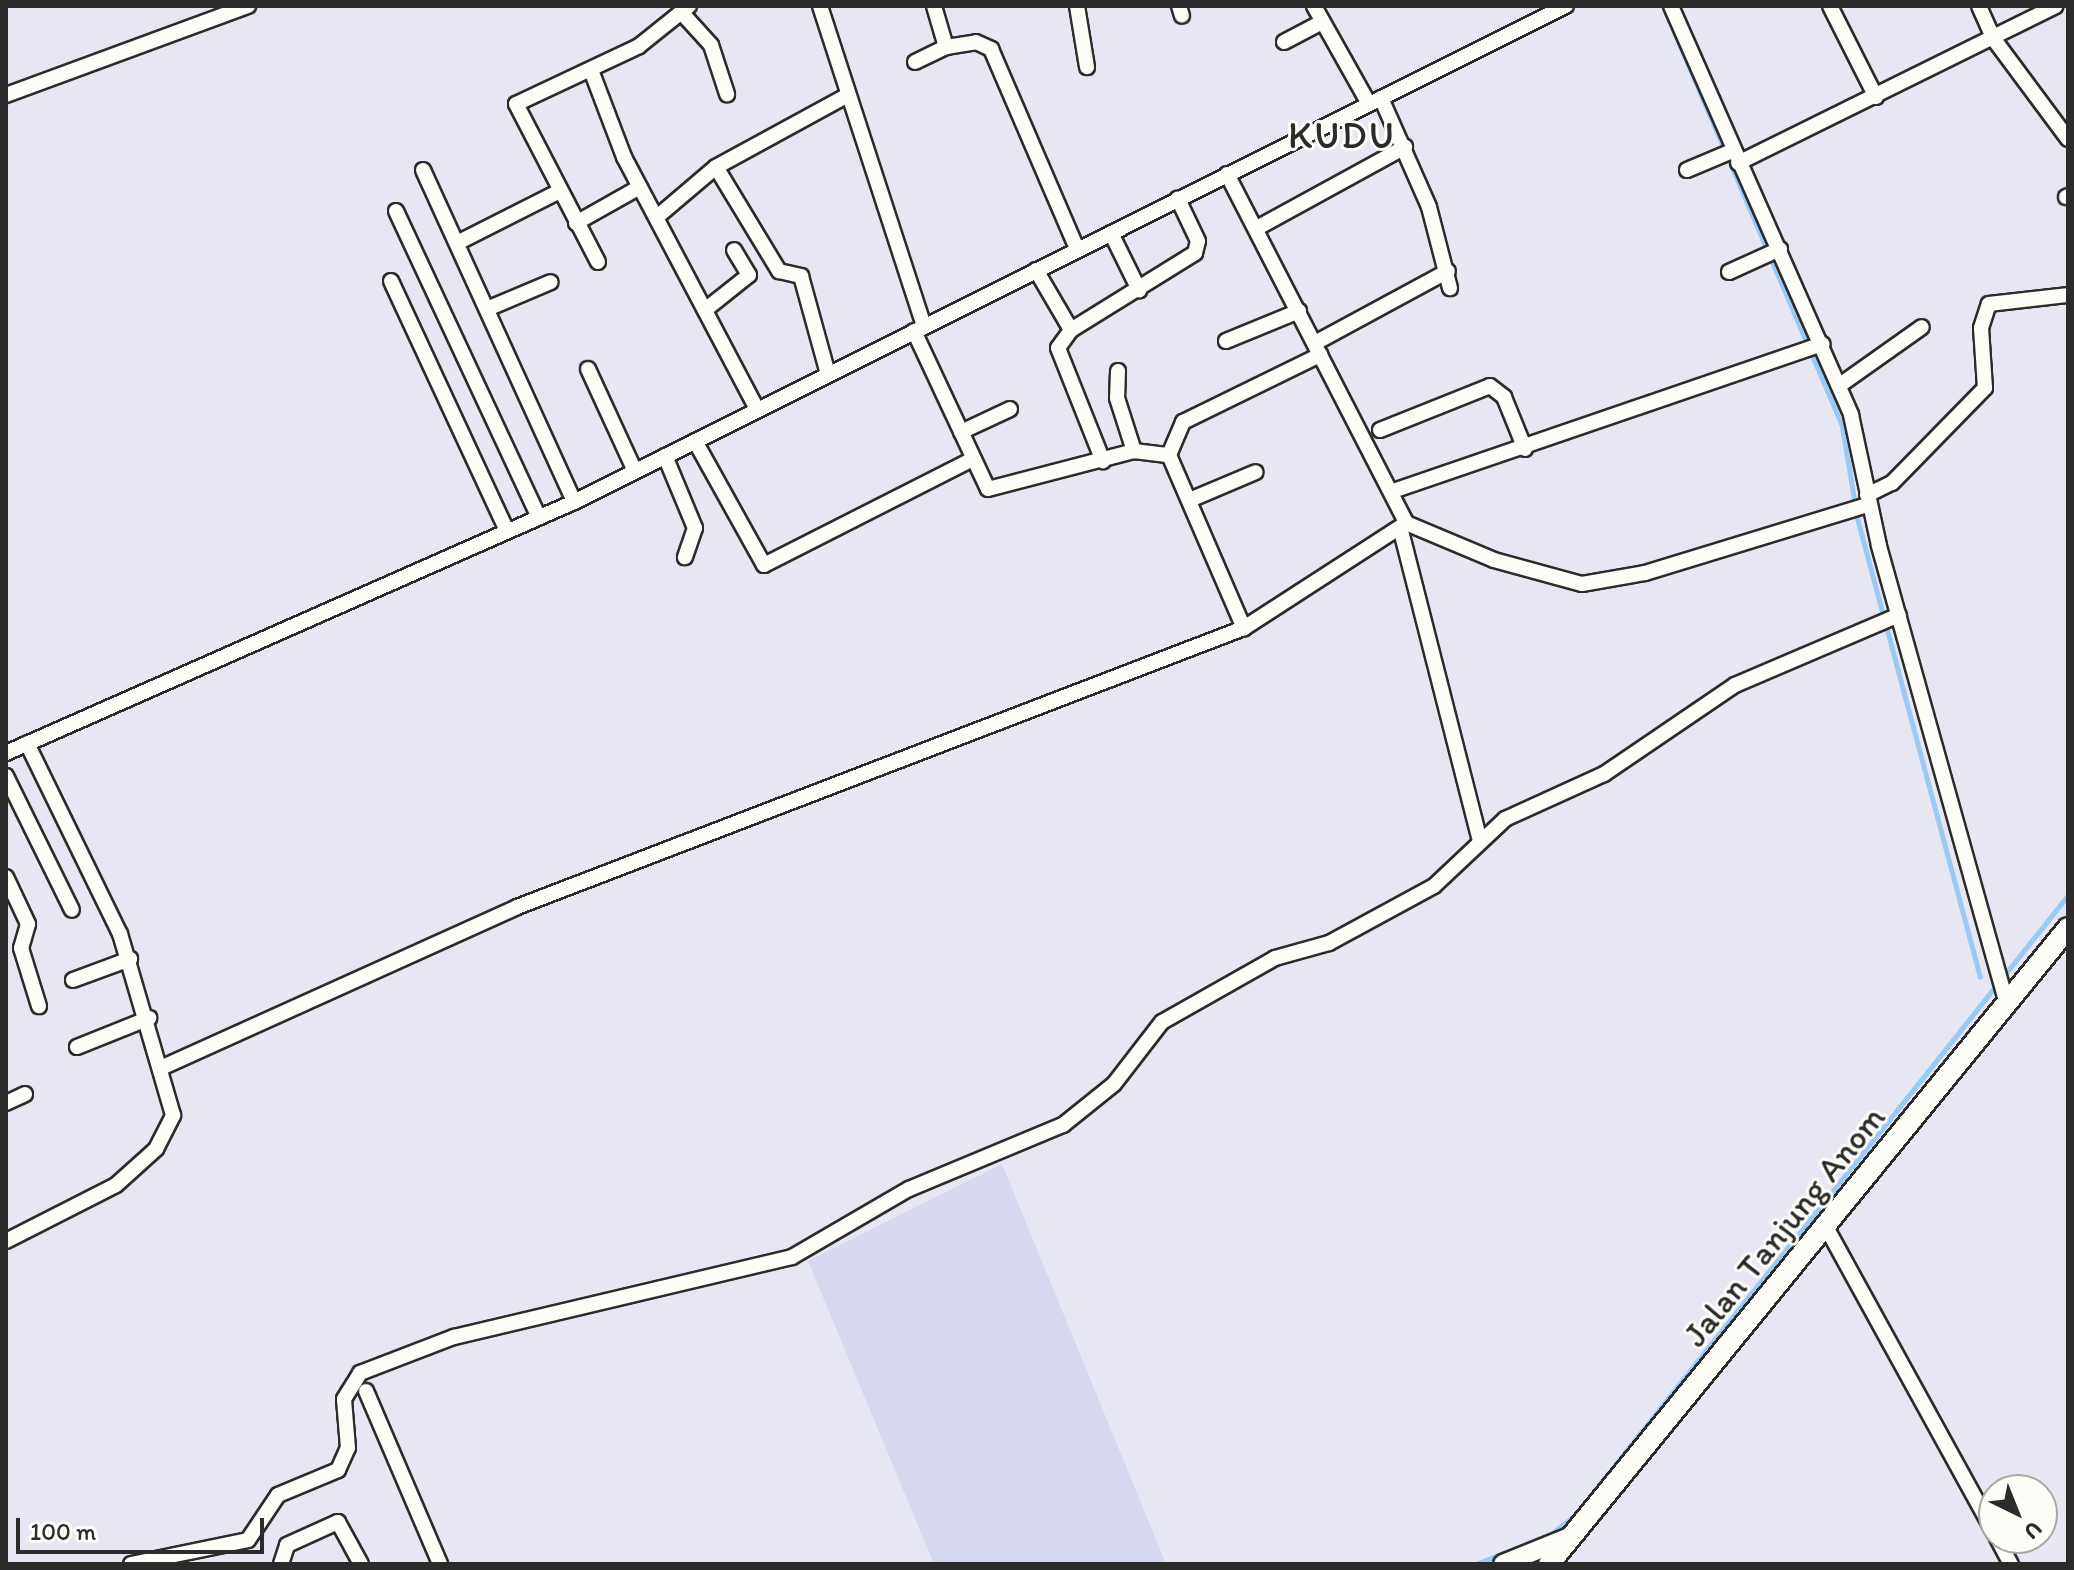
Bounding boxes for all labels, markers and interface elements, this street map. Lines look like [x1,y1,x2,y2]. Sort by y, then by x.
district label: KUDU [1289,113,1395,159]
street label: Jalan Tanjung Anom [1675,1098,1893,1354]
north arrow [1978,1474,2058,1554]
scale bar [20,1502,268,1552]
text: U [2019,1516,2048,1545]
text: 100 m [30,1517,96,1546]

